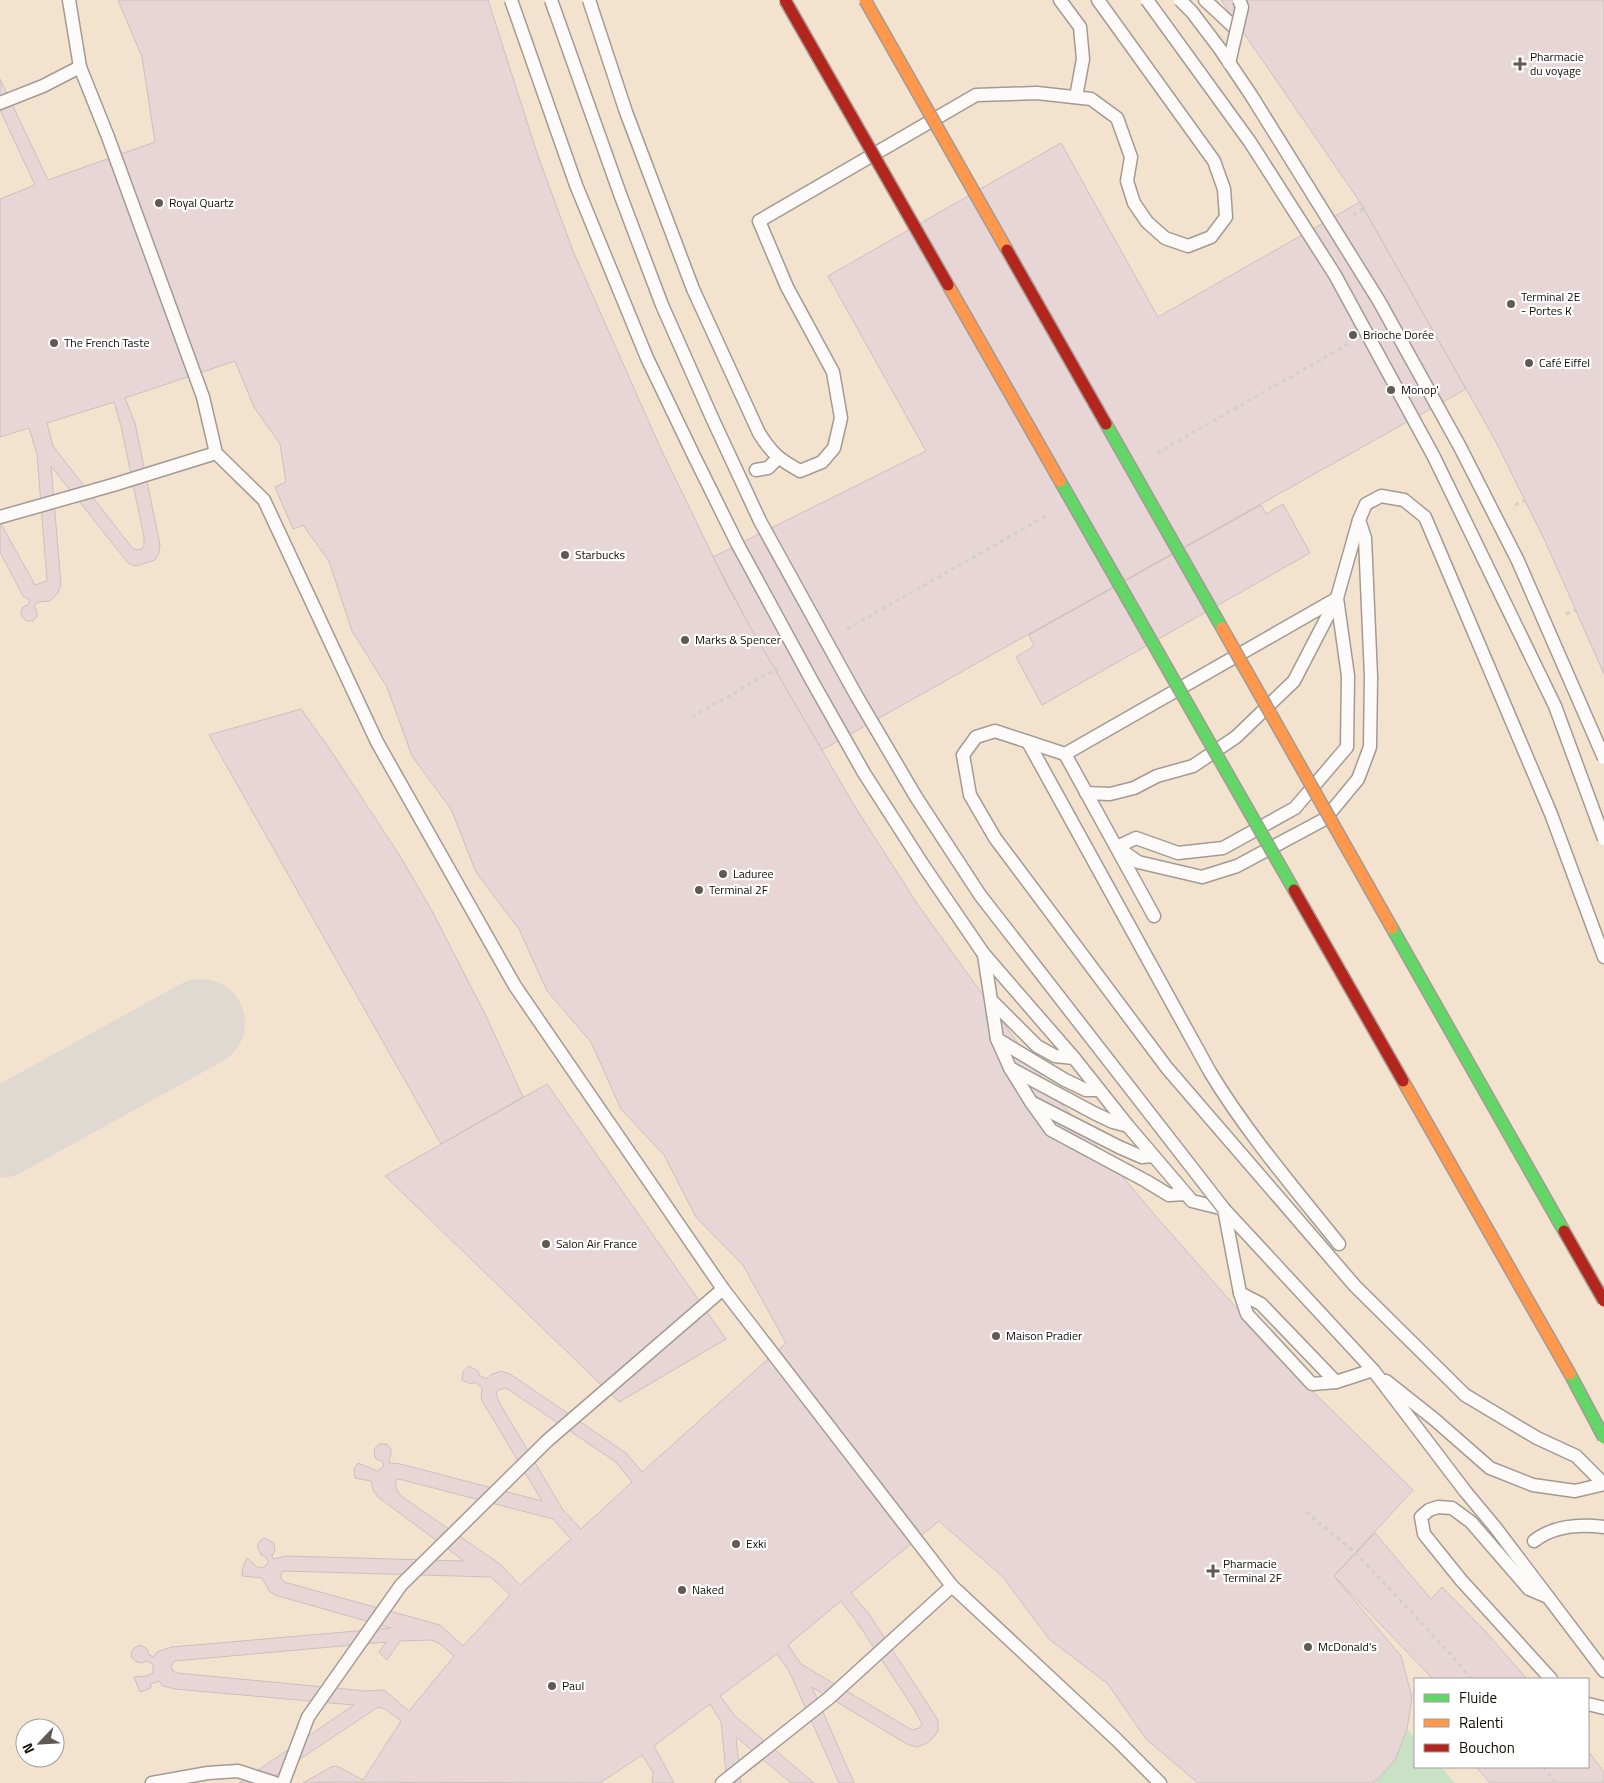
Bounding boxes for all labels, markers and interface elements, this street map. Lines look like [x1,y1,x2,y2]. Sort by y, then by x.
place label: Pharmacie du voyage [1530,47,1584,80]
marker: Pharmacie du voyage [1514,58,1526,70]
place label: Royal Quartz [169,193,234,212]
marker: Royal Quartz [153,197,165,209]
place label: Terminal 2E - Portes K [1521,287,1581,320]
marker: Terminal 2E - Portes K [1505,298,1517,310]
place label: Brioche Dorée [1363,325,1434,344]
marker: Brioche Dorée [1347,329,1359,341]
place label: The French Taste [64,333,149,352]
marker: The French Taste [48,337,60,349]
place label: Café Eiffel [1539,353,1590,372]
marker: Café Eiffel [1523,357,1535,369]
place label: Monop' [1401,380,1439,399]
marker: Monop' [1385,384,1397,396]
place label: Starbucks [575,545,625,564]
marker: Starbucks [559,549,571,561]
place label: Marks & Spencer [695,630,781,649]
marker: Marks & Spencer [679,634,691,646]
place label: Laduree [733,864,774,883]
marker: Laduree [717,868,729,880]
place label: Terminal 2F [709,880,768,899]
marker: Terminal 2F [693,884,705,896]
place label: Salon Air France [556,1234,637,1253]
marker: Salon Air France [540,1238,552,1250]
place label: Maison Pradier [1006,1326,1082,1345]
marker: Maison Pradier [990,1330,1002,1342]
place label: Exki [746,1534,766,1553]
marker: Exki [730,1538,742,1550]
place label: Pharmacie Terminal 2F [1223,1554,1282,1587]
marker: Pharmacie Terminal 2F [1207,1565,1219,1577]
place label: Naked [692,1580,724,1599]
marker: Naked [676,1584,688,1596]
place label: McDonald's [1318,1637,1377,1656]
marker: McDonald's [1302,1641,1314,1653]
place label: Paul [562,1676,584,1695]
legend [1414,1678,1589,1768]
marker: Paul [546,1680,558,1692]
text: Fluide [1459,1686,1497,1709]
text: Ralenti [1459,1711,1503,1734]
north arrow [15,1718,65,1768]
text: Bouchon [1459,1736,1515,1759]
text: N [16,1740,39,1758]

